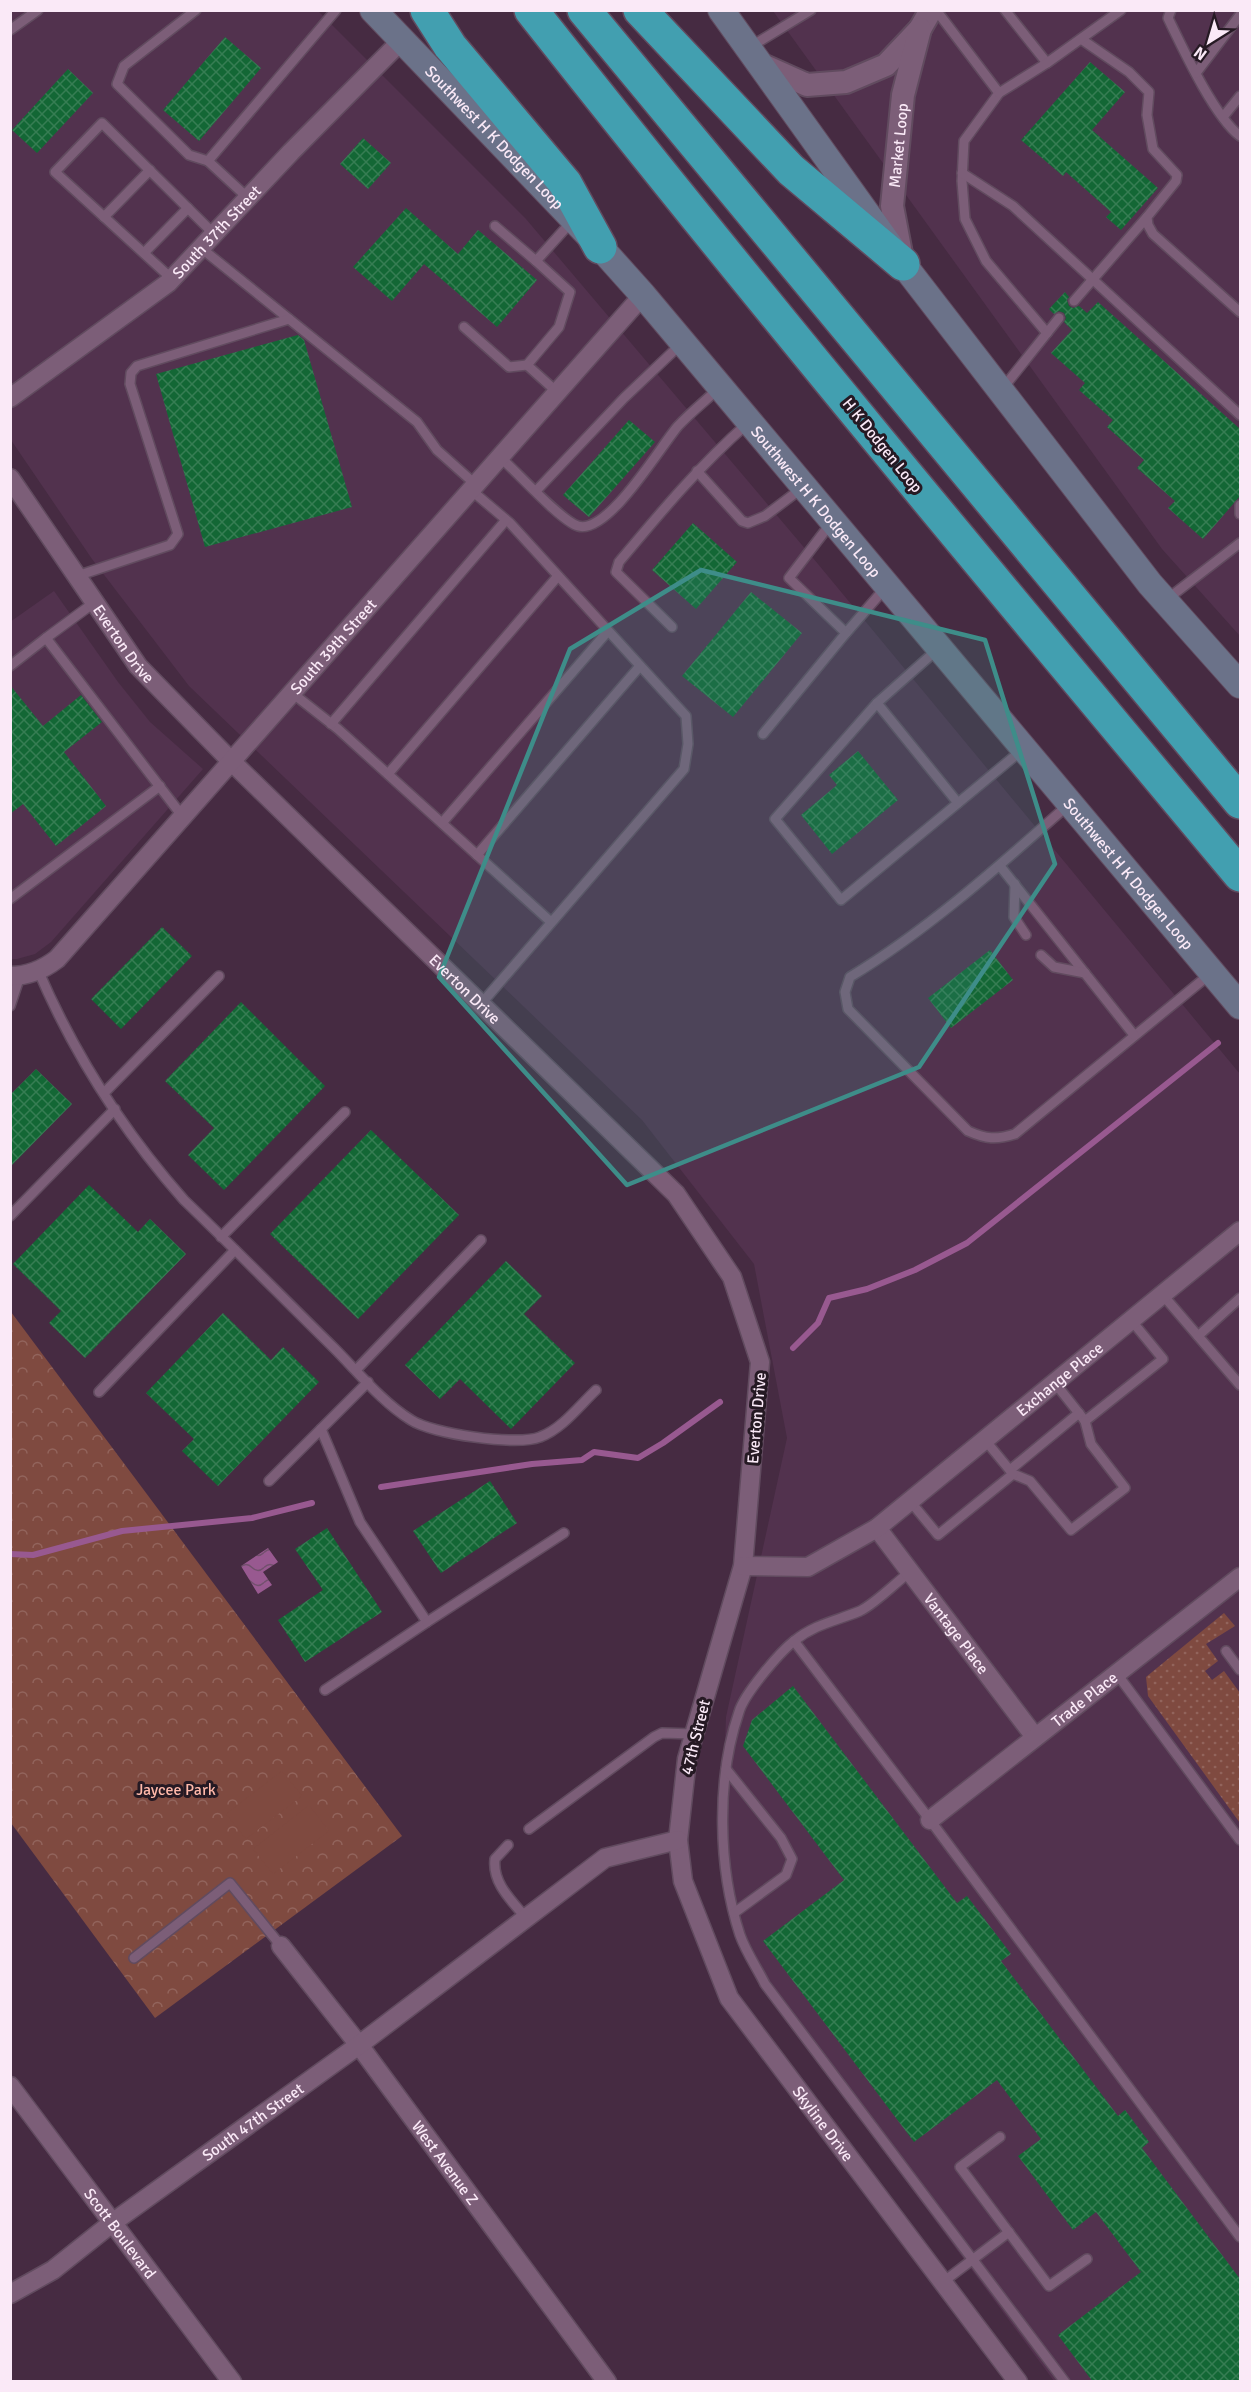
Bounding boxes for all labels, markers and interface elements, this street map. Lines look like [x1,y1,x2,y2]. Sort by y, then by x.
north arrow [1179,12,1239,72]
text: N [1190,42,1211,65]
street label: Southwest H K Dodgen Loop [420,62,568,214]
street label: Market Loop [885,102,913,189]
street label: South 37th Street [168,181,266,283]
street label: H K Dodgen Loop [838,394,927,497]
street label: Southwest H K Dodgen Loop [746,422,885,582]
street label: South 39th Street [286,595,381,699]
street label: Everton Drive [88,601,158,688]
street label: Southwest H K Dodgen Loop [1059,794,1197,954]
street label: Everton Drive [424,950,504,1029]
street label: Exchange Place [1012,1338,1108,1421]
street label: Everton Drive [743,1371,771,1465]
street label: Vantage Place [919,1589,993,1678]
street label: Trade Place [1048,1668,1122,1732]
street label: 47th Street [677,1697,715,1777]
park label: Jaycee Park [136,1780,216,1800]
street label: South 47th Street [198,2079,308,2166]
street label: Skyline Drive [788,2082,857,2166]
street label: West Avenue Z [407,2117,482,2209]
street label: Scott Boulevard [79,2185,160,2283]

